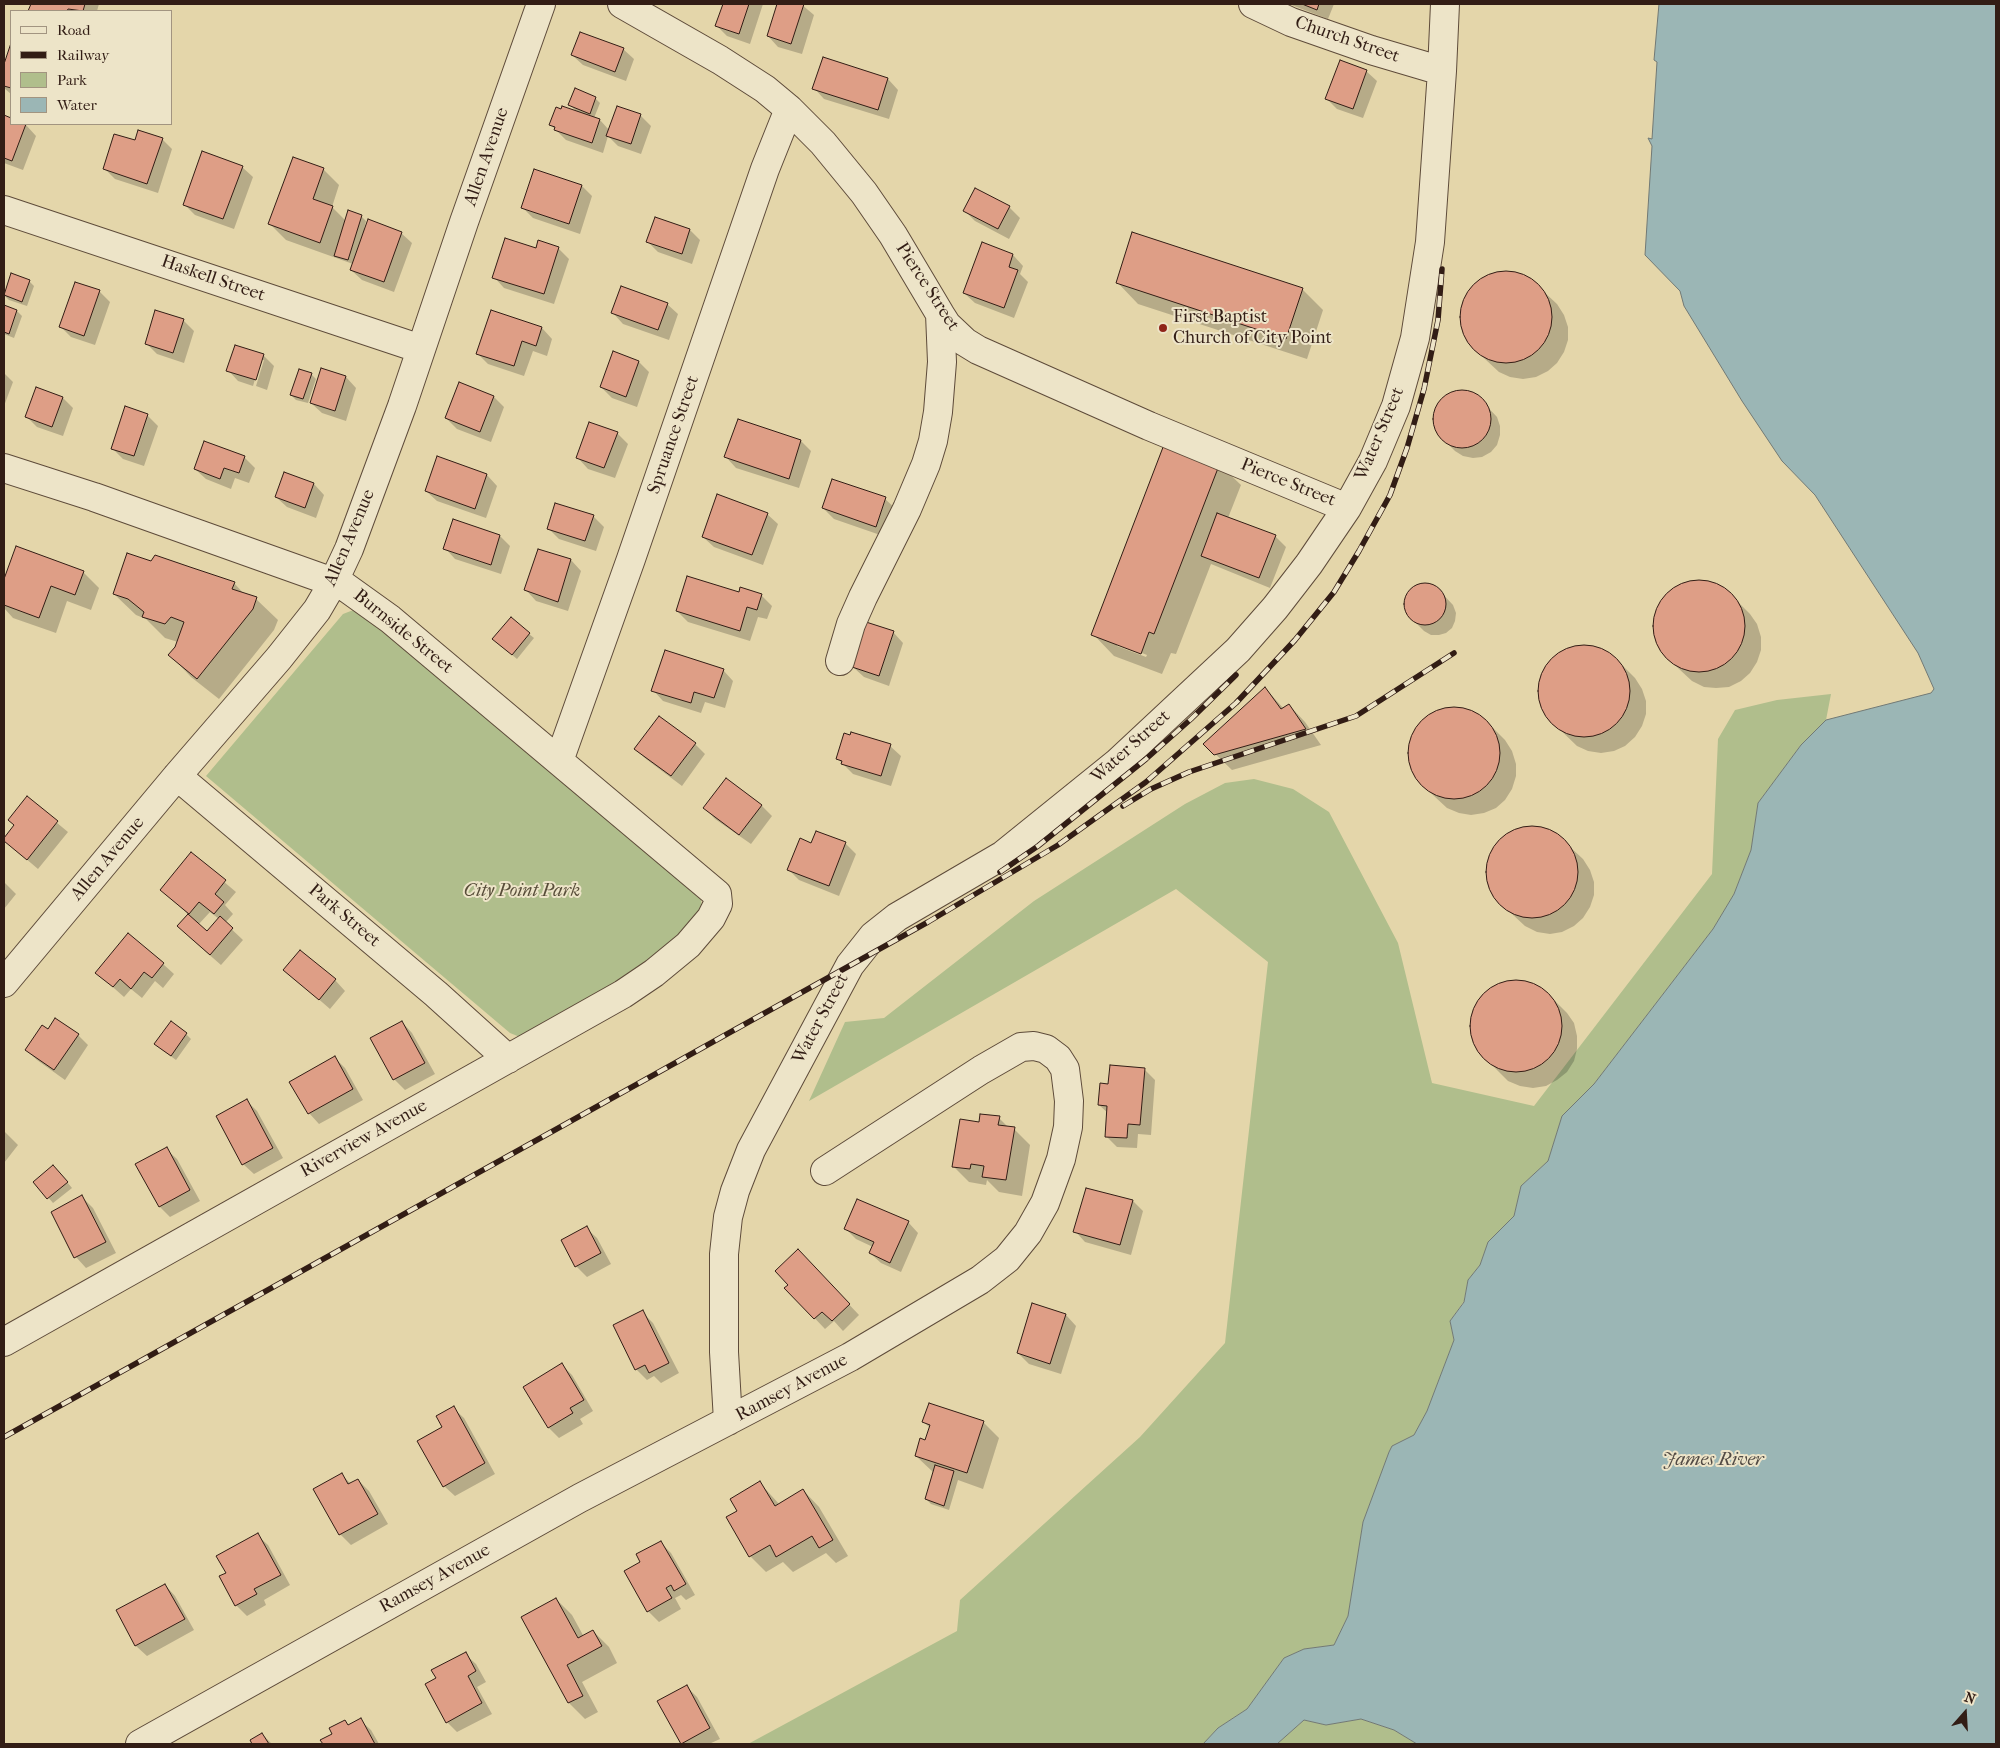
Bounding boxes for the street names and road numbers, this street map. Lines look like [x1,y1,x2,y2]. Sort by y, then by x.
street label: Church Street [1292,12,1402,68]
street label: Allen Avenue [460,105,514,209]
street label: Pierce Street [891,239,963,335]
street label: Haskell Street [158,251,268,307]
street label: Spruance Street [644,373,704,497]
street label: Water Street [1351,384,1409,484]
street label: Pierce Street [1237,454,1339,512]
street label: Allen Avenue [320,486,380,590]
street label: Burnside Street [349,585,457,679]
street label: Water Street [1087,706,1175,788]
street label: Allen Avenue [67,813,149,905]
street label: Park Street [304,880,384,952]
street label: Water Street [788,970,854,1068]
street label: Riverview Avenue [297,1095,431,1183]
street label: Ramsey Avenue [732,1349,852,1427]
street label: Ramsey Avenue [376,1540,494,1618]

